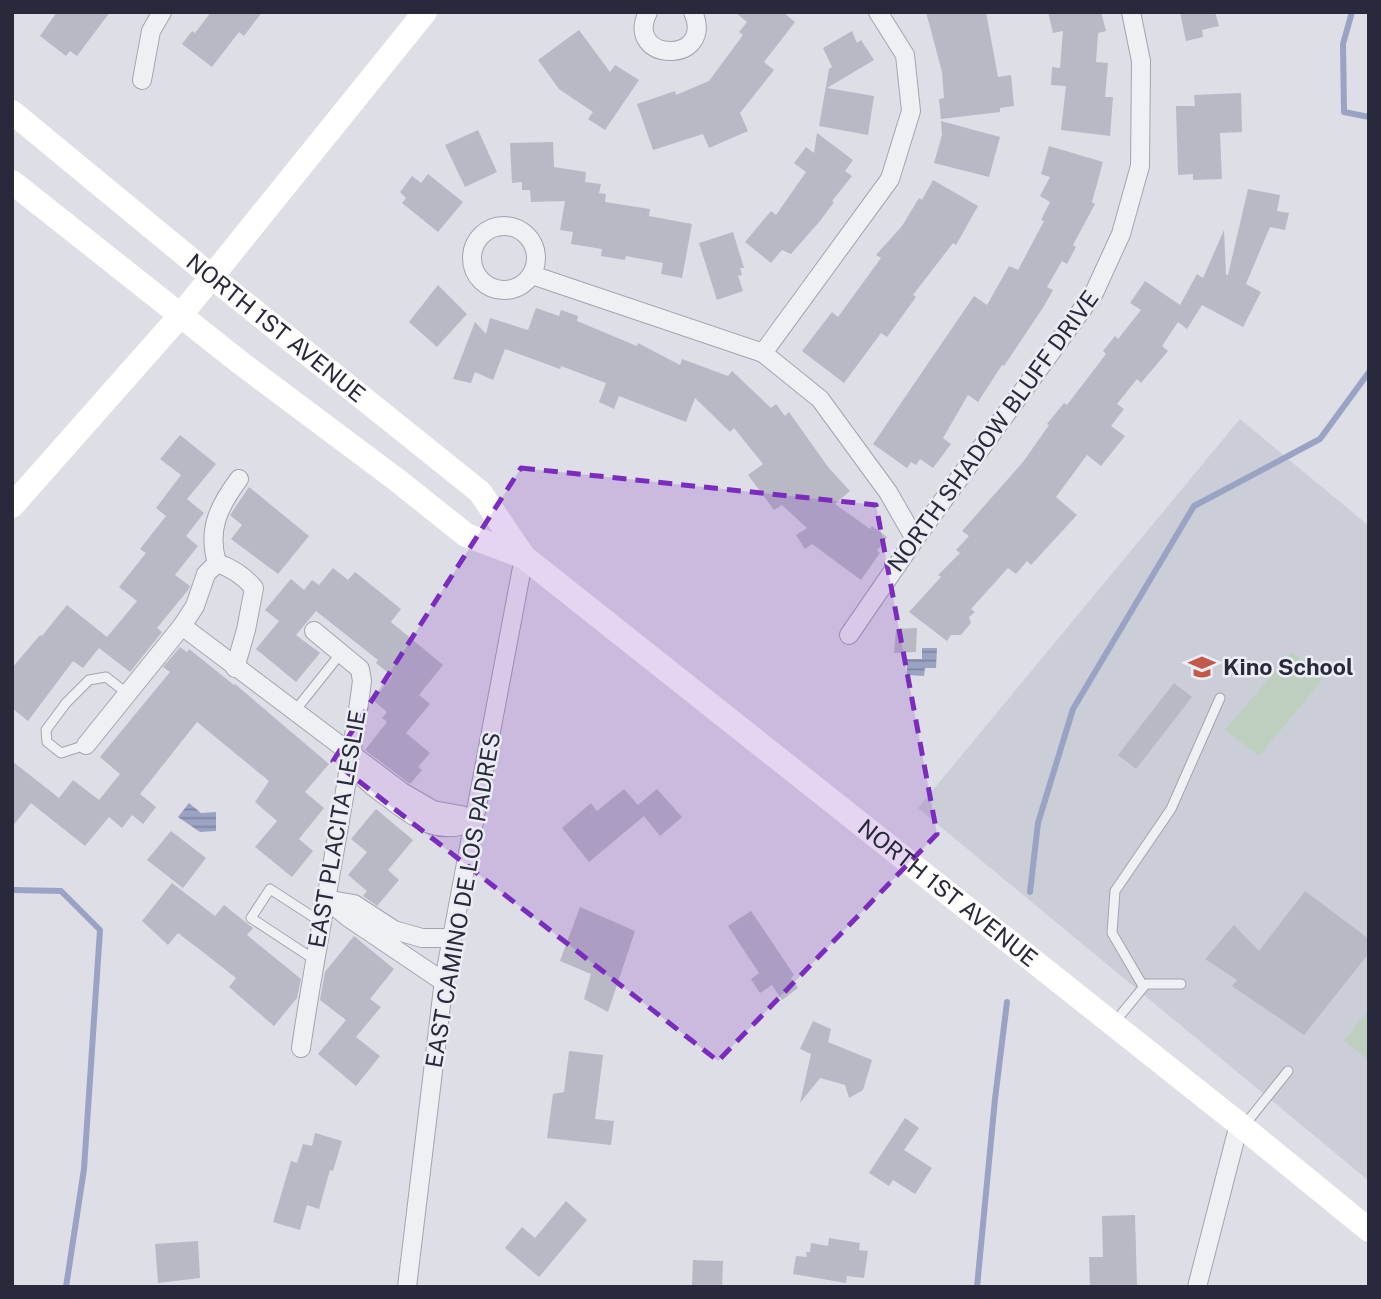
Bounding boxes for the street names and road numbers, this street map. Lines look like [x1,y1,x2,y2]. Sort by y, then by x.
street label: NORTH 1ST AVENUE [181,248,371,408]
street label: NORTH SHADOW BLUFF DRIVE [882,285,1104,576]
street label: EAST PLACITA LESLIE [302,708,371,950]
street label: EAST CAMINO DE LOS PADRES [420,730,505,1070]
street label: NORTH 1ST AVENUE [853,813,1043,972]

